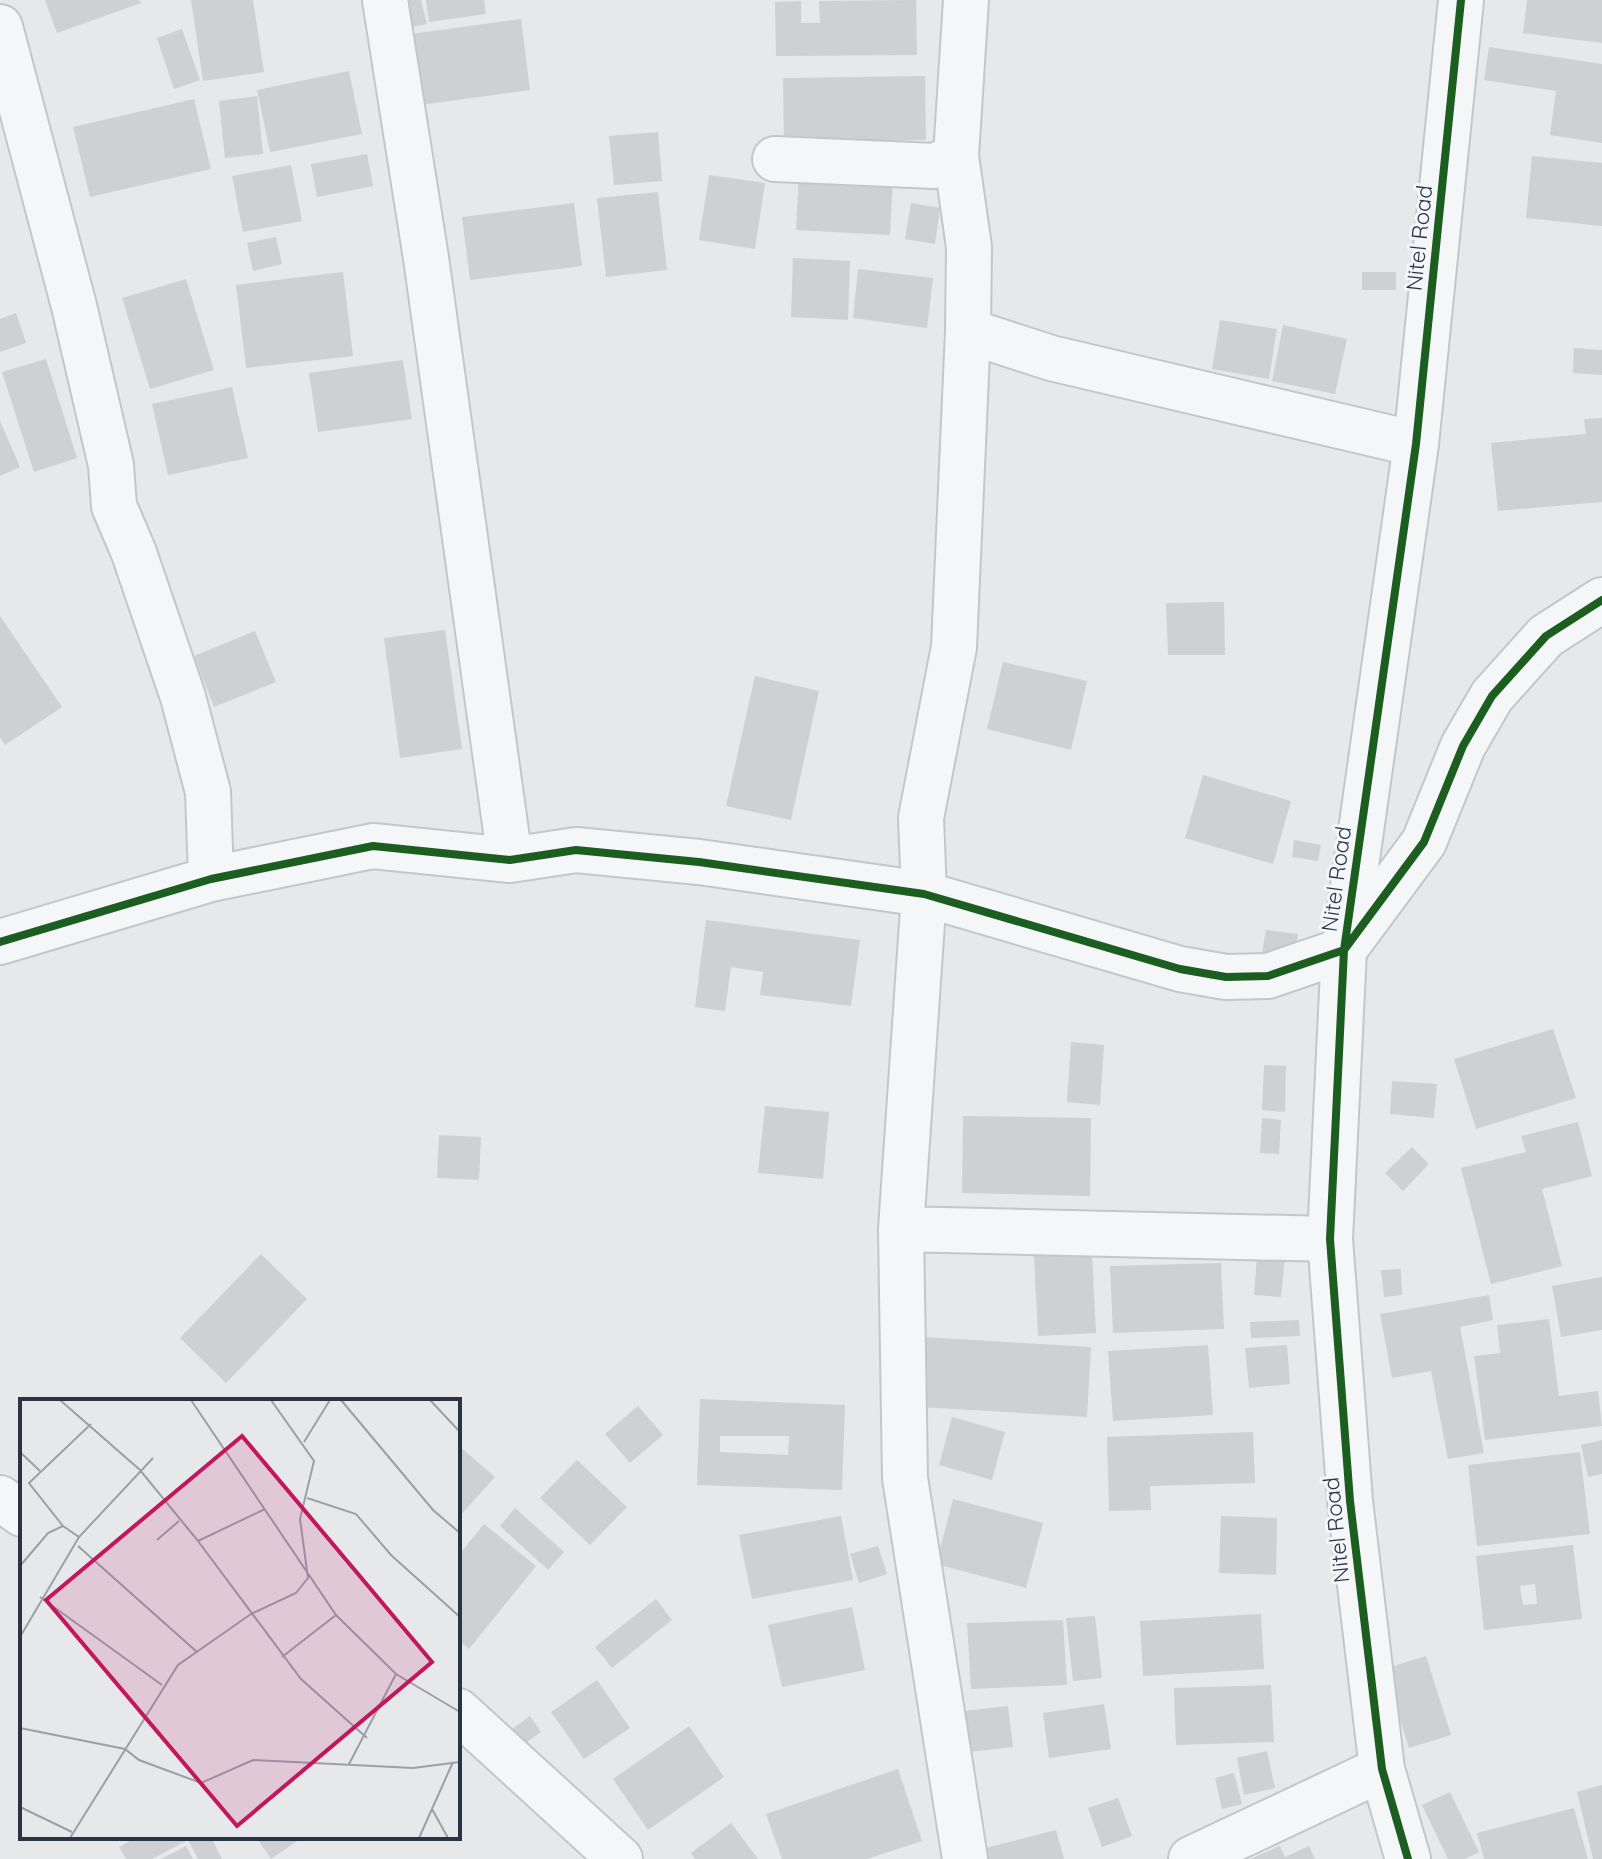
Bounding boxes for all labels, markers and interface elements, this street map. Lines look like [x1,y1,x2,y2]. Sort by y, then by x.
street label: Nitel Road [1400,184,1438,292]
street label: Nitel Road [1315,824,1357,934]
inset map [20,1399,460,1839]
street label: Nitel Road [1317,1476,1355,1584]

